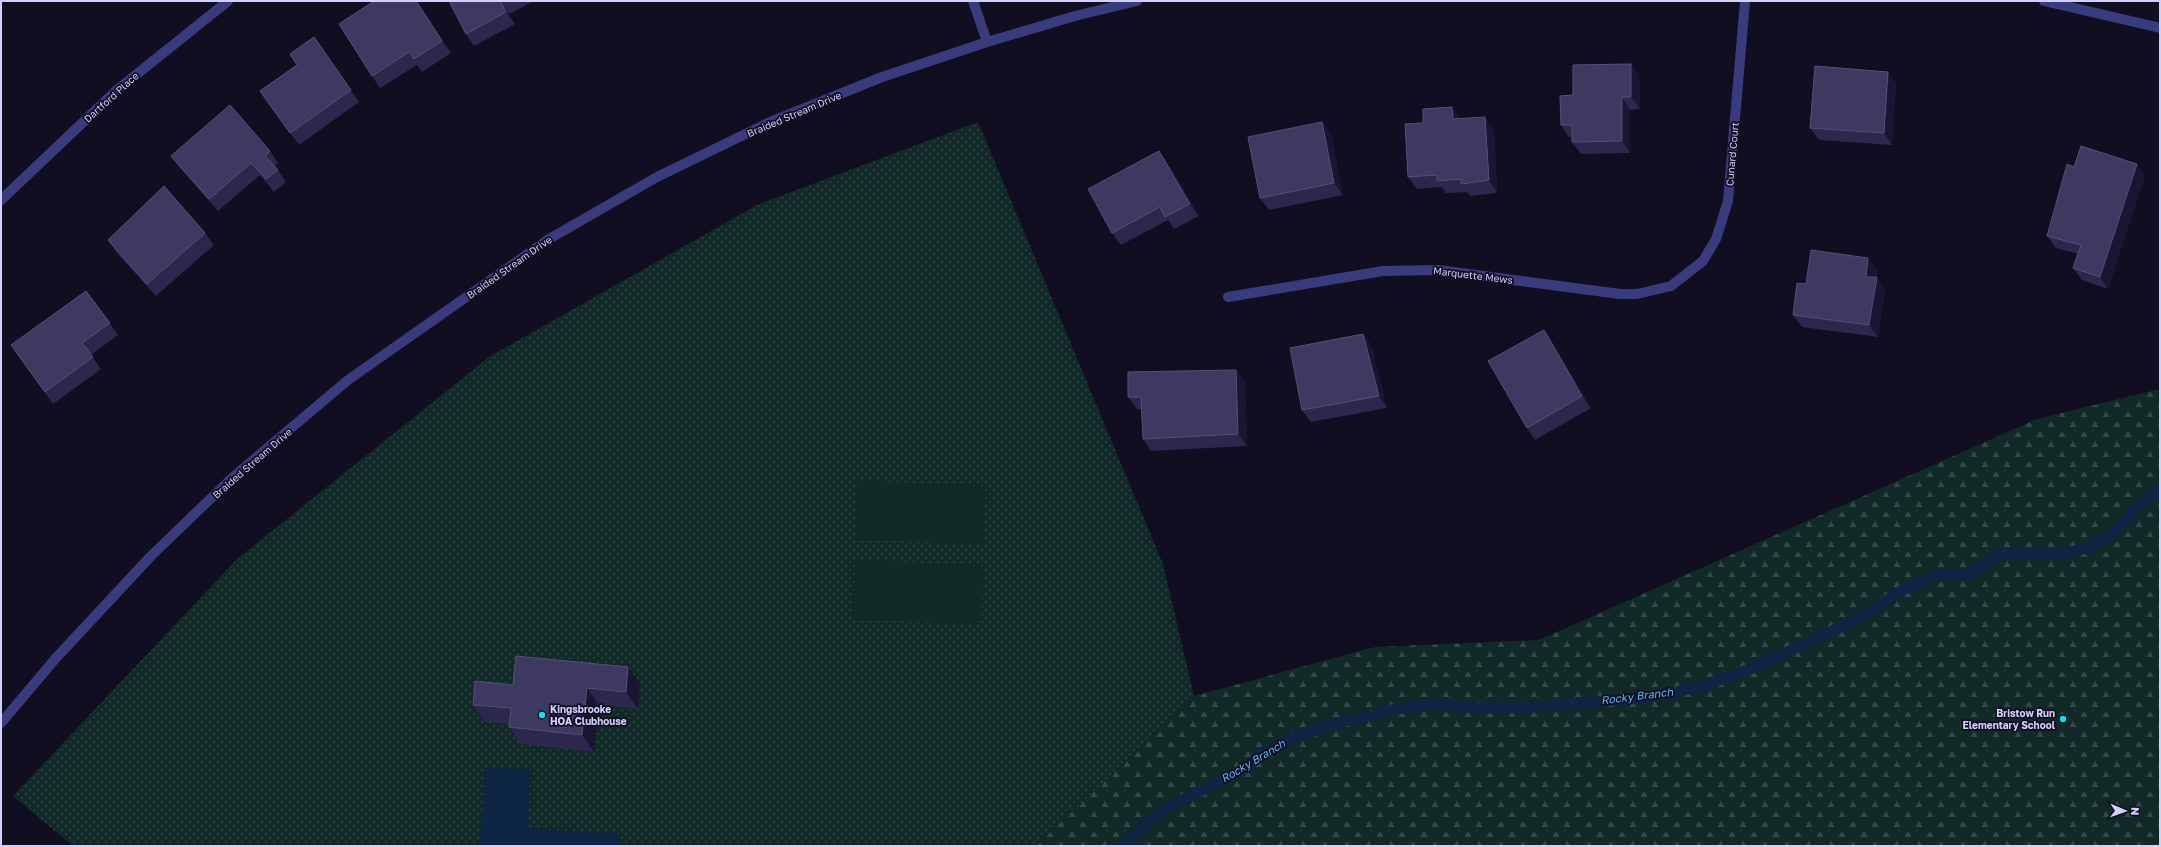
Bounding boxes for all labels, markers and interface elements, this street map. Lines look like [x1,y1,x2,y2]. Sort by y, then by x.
street label: Dartford Place [81,69,141,125]
street label: Braided Stream Drive [745,89,843,139]
street label: Cunard Court [1723,122,1741,186]
street label: Braided Stream Drive [464,233,554,301]
street label: Marquette Mews [1433,264,1513,286]
street label: Braided Stream Drive [210,425,294,501]
water label: Rocky Branch [1600,684,1675,707]
place label: Kingsbrooke HOA Clubhouse [550,703,627,727]
place label: Bristow Run Elementary School [1963,707,2056,731]
marker: Kingsbrooke HOA Clubhouse [537,710,547,720]
marker: Bristow Run Elementary School [2058,714,2068,724]
water label: Rocky Branch [1218,736,1289,786]
north arrow [2105,791,2145,831]
text: N [2129,807,2142,816]

